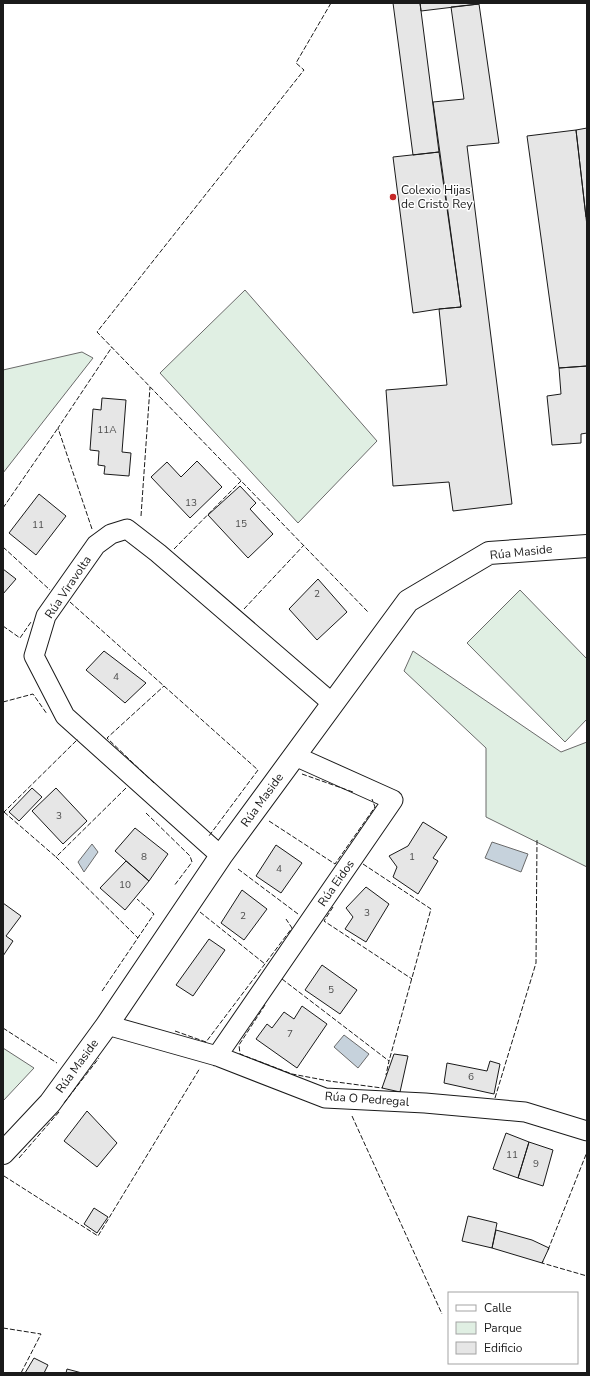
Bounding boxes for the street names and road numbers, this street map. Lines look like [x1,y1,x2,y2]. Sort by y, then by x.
street label: Rúa Maside [489,541,553,563]
street label: Rúa Viravolta [41,552,95,622]
street label: Rúa Maside [237,770,287,830]
street label: Rúa Eidos [314,856,358,909]
street label: Rúa Maside [52,1036,102,1096]
street label: Rúa O Pedregal [324,1088,410,1110]

